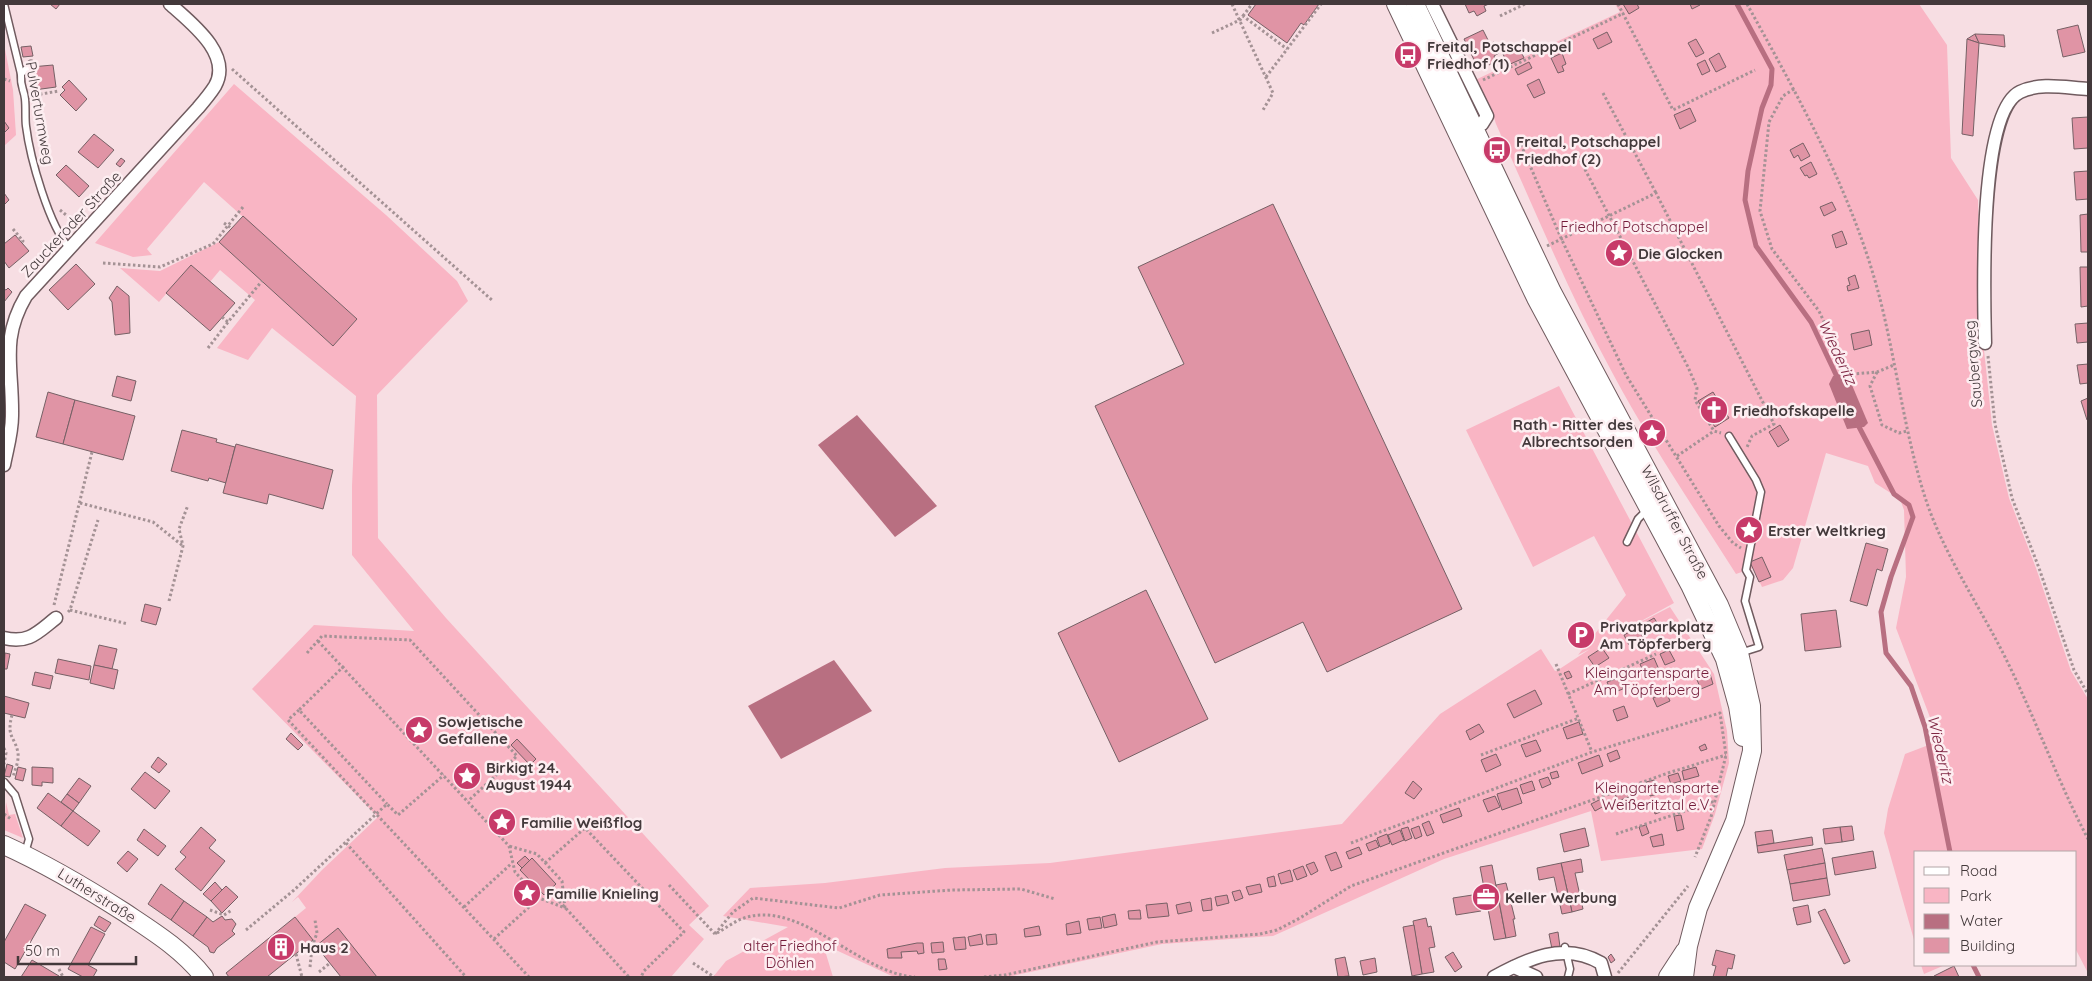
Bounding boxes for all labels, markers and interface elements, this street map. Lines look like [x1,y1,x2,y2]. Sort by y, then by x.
place label: Freital, Potschappel Friedhof (1) [1427,37,1571,73]
bus stop icon: Freital, Potschappel Friedhof (1) [1393,40,1423,70]
street label: Pulverturmweg [22,60,58,166]
place label: Freital, Potschappel Friedhof (2) [1516,132,1660,168]
bus stop icon: Freital, Potschappel Friedhof (2) [1482,135,1512,165]
street label: Zauckeroder Straße [17,167,125,281]
park label: Friedhof Potschappel [1560,217,1708,236]
place icon: Die Glocken [1604,238,1634,268]
place label: Die Glocken [1638,244,1723,263]
water label: Wiederitz [1814,316,1862,389]
street label: Saubergweg [1960,320,1986,408]
church icon: Friedhofskapelle [1699,395,1729,425]
place label: Friedhofskapelle [1733,401,1855,420]
place label: Rath - Ritter des Albrechtsorden [1513,415,1633,451]
place icon: Rath - Ritter des Albrechtsorden [1637,418,1667,448]
street label: Wilsdruffer Straße [1637,462,1713,582]
place icon: Erster Weltkrieg [1734,515,1764,545]
place label: Erster Weltkrieg [1768,521,1886,540]
place label: Privatparkplatz Am Töpferberg [1600,617,1713,653]
parking icon: Privatparkplatz Am Töpferberg [1566,620,1596,650]
park label: Kleingartensparte Am Töpferberg [1585,663,1709,699]
place label: Sowjetische Gefallene [438,712,523,748]
water label: Wiederitz [1923,713,1959,786]
place icon: Sowjetische Gefallene [404,715,434,745]
place label: Birkigt 24. August 1944 [486,758,572,794]
place icon: Birkigt 24. August 1944 [452,761,482,791]
park label: Kleingartensparte Weißeritztal e.V. [1595,778,1719,814]
place icon: Familie Weißflog [487,807,517,837]
place label: Familie Weißflog [521,813,642,832]
legend [1914,851,2077,966]
text: Road [1960,861,1997,880]
street label: Lutherstraße [54,863,140,927]
place icon: Familie Knieling [512,878,542,908]
office icon: Keller Werbung [1471,882,1501,912]
place label: Familie Knieling [546,884,659,903]
text: Park [1960,886,1992,905]
place label: Keller Werbung [1505,888,1617,907]
text: Water [1960,911,2003,930]
building icon: Haus 2 [266,932,296,962]
scale bar [18,934,135,966]
park label: alter Friedhof Döhlen [743,936,837,972]
text: Building [1960,936,2015,955]
place label: Haus 2 [300,938,349,957]
text: 50 m [25,941,60,960]

